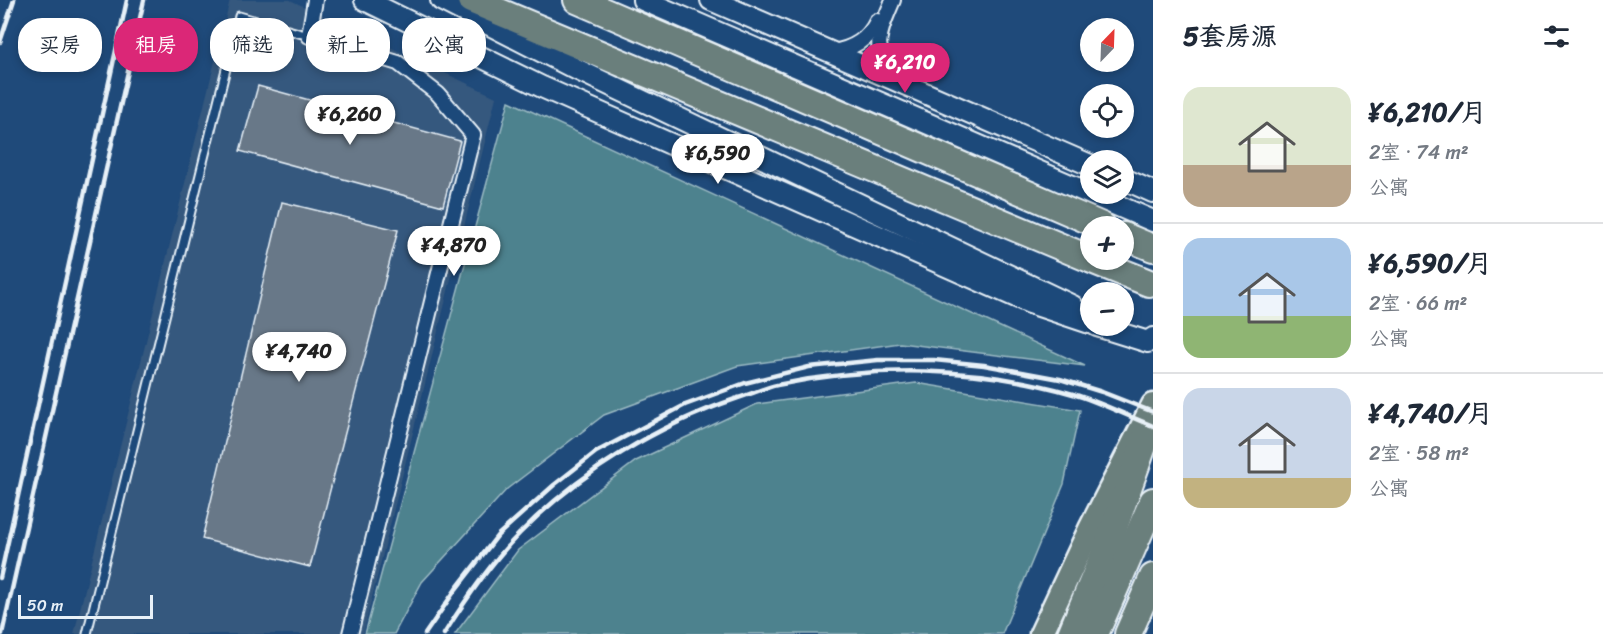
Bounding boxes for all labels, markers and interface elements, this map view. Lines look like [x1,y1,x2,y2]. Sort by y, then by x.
text: 5套房源 [1183,13,1277,59]
chip: 买房 [18,18,102,72]
chip: 租房 [114,18,198,72]
chip: 筛选 [210,18,294,72]
chip: 新上 [306,18,390,72]
chip: 公寓 [402,18,486,72]
north arrow [1080,18,1134,72]
map controls [1080,18,1134,336]
icon: filters [1540,20,1573,53]
pin: ¥6,210 [856,43,954,94]
text: ¥6,210 [875,45,935,80]
button: locate [1080,84,1134,138]
text: ¥6,210/月 [1369,89,1487,135]
pin: ¥6,260 [301,95,399,146]
text: ¥6,260 [318,97,382,132]
icon: home [1231,111,1303,183]
pin: ¥6,590 [669,134,767,185]
text: 2室 · 74 m² [1369,135,1469,170]
text: ¥6,590 [686,136,750,171]
button: layers [1080,150,1134,204]
text: 公寓 [1369,170,1409,205]
button: + [1080,216,1134,270]
pin: ¥4,870 [405,226,503,277]
text: ¥4,870 [421,228,487,263]
text: ¥6,590/月 [1369,240,1492,286]
icon: home [1231,262,1303,334]
button: − [1080,282,1134,336]
text: 2室 · 66 m² [1369,286,1467,321]
text: 公寓 [1369,321,1409,356]
pin: ¥4,740 [250,332,348,383]
text: ¥4,740 [266,334,332,369]
text: ¥4,740/月 [1369,390,1493,436]
icon: home [1231,412,1303,484]
text: 2室 · 58 m² [1369,436,1469,471]
text: 公寓 [1369,471,1409,506]
text: 50 m [27,591,63,620]
scale bar [18,592,153,620]

